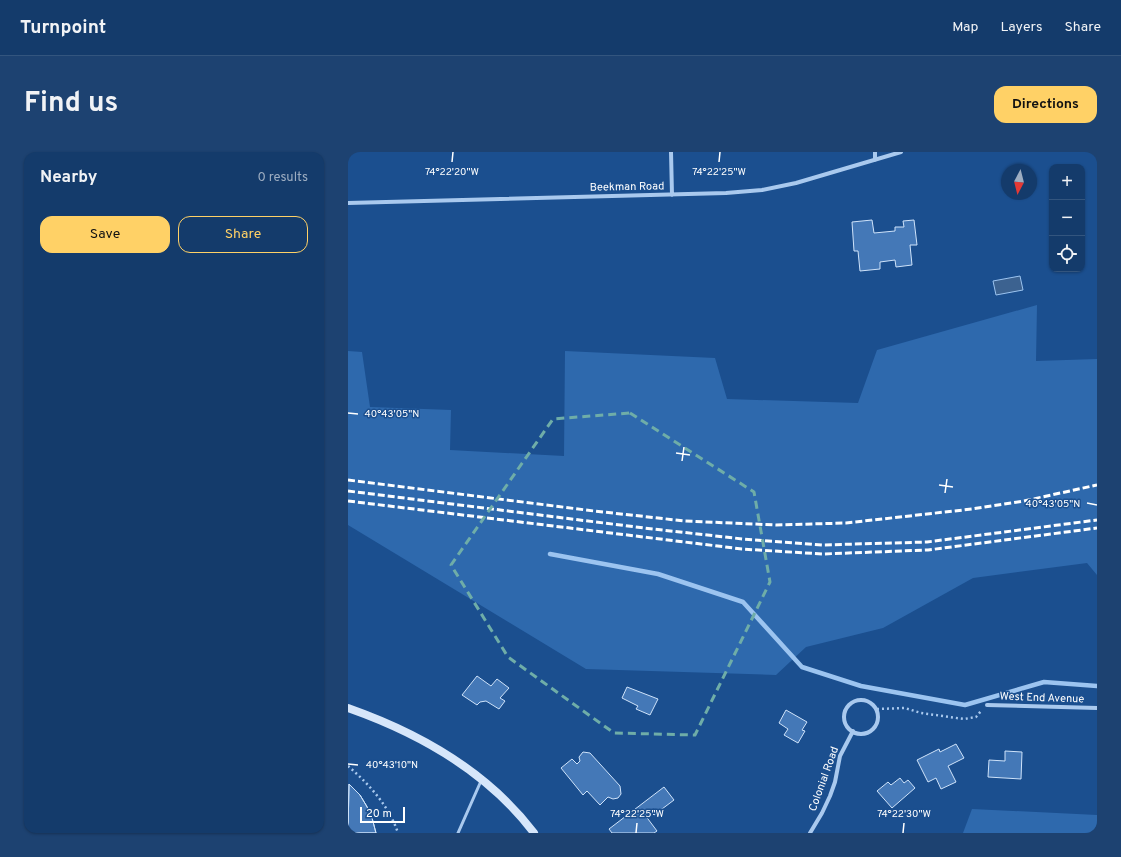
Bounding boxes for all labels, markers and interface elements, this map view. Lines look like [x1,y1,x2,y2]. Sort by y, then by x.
text: Turnpoint [20,16,106,40]
text: Map [952,19,978,36]
text: Layers [1000,19,1042,36]
text: Share [1064,19,1101,36]
text: Find us [24,86,118,122]
button: Directions [994,86,1097,123]
north arrow [1001,164,1037,200]
map controls [1049,164,1085,272]
button: + [1049,164,1085,200]
text: 74°22'20"W [425,166,479,179]
text: 74°22'25"W [692,166,746,179]
text: Nearby [40,167,97,189]
text: 0 results [257,170,308,186]
street label: Beekman Road [589,179,665,195]
button: − [1049,200,1085,236]
button: Save [40,216,170,253]
button: Share [178,216,308,253]
button: locate [1049,236,1085,272]
text: 40°43'05"N [365,408,419,421]
text: 40°43'05"N [1026,498,1080,511]
street label: West End Avenue [999,690,1085,706]
street label: Colonial Road [806,745,842,813]
text: 40°43'10"N [366,759,418,772]
scale bar [360,805,405,824]
text: 20 m [366,807,392,821]
text: 74°22'25"W [610,808,664,821]
text: 74°22'30"W [877,808,931,821]

